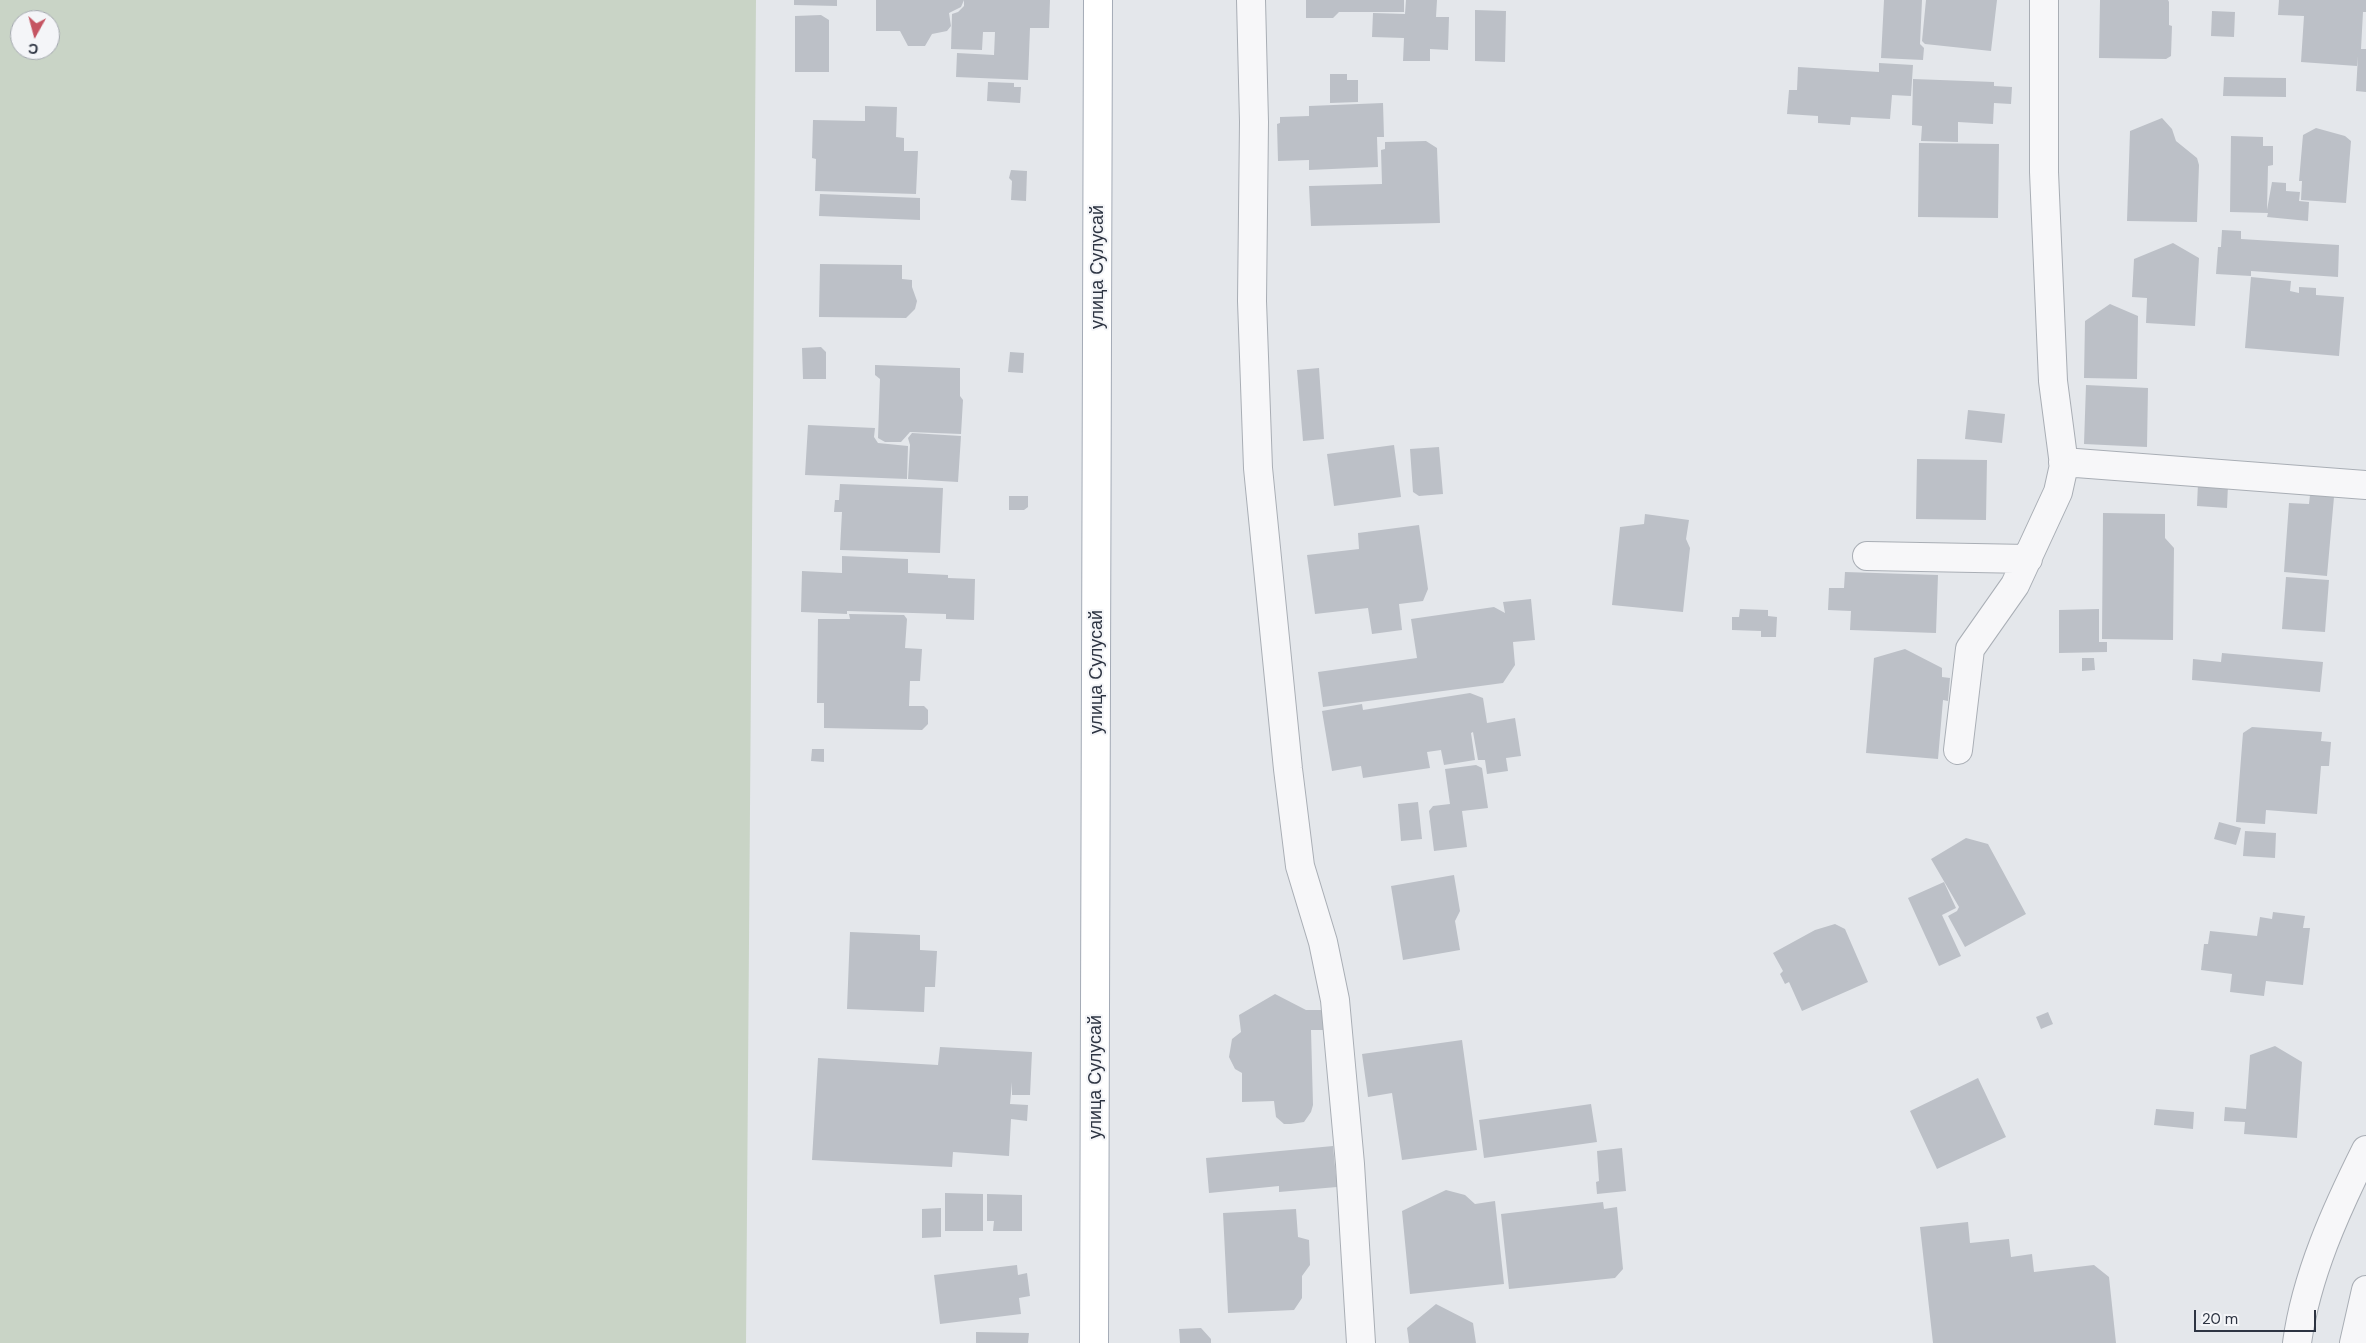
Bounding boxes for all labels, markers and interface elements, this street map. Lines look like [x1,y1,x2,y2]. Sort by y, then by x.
north arrow [10,10,60,60]
text: С [27,39,39,58]
street label: улица Сулусай [1087,205,1109,329]
street label: улица Сулусай [1086,610,1108,734]
street label: улица Сулусай [1085,1015,1107,1139]
scale bar [2196,1300,2318,1332]
text: 20 m [2202,1309,2238,1329]

